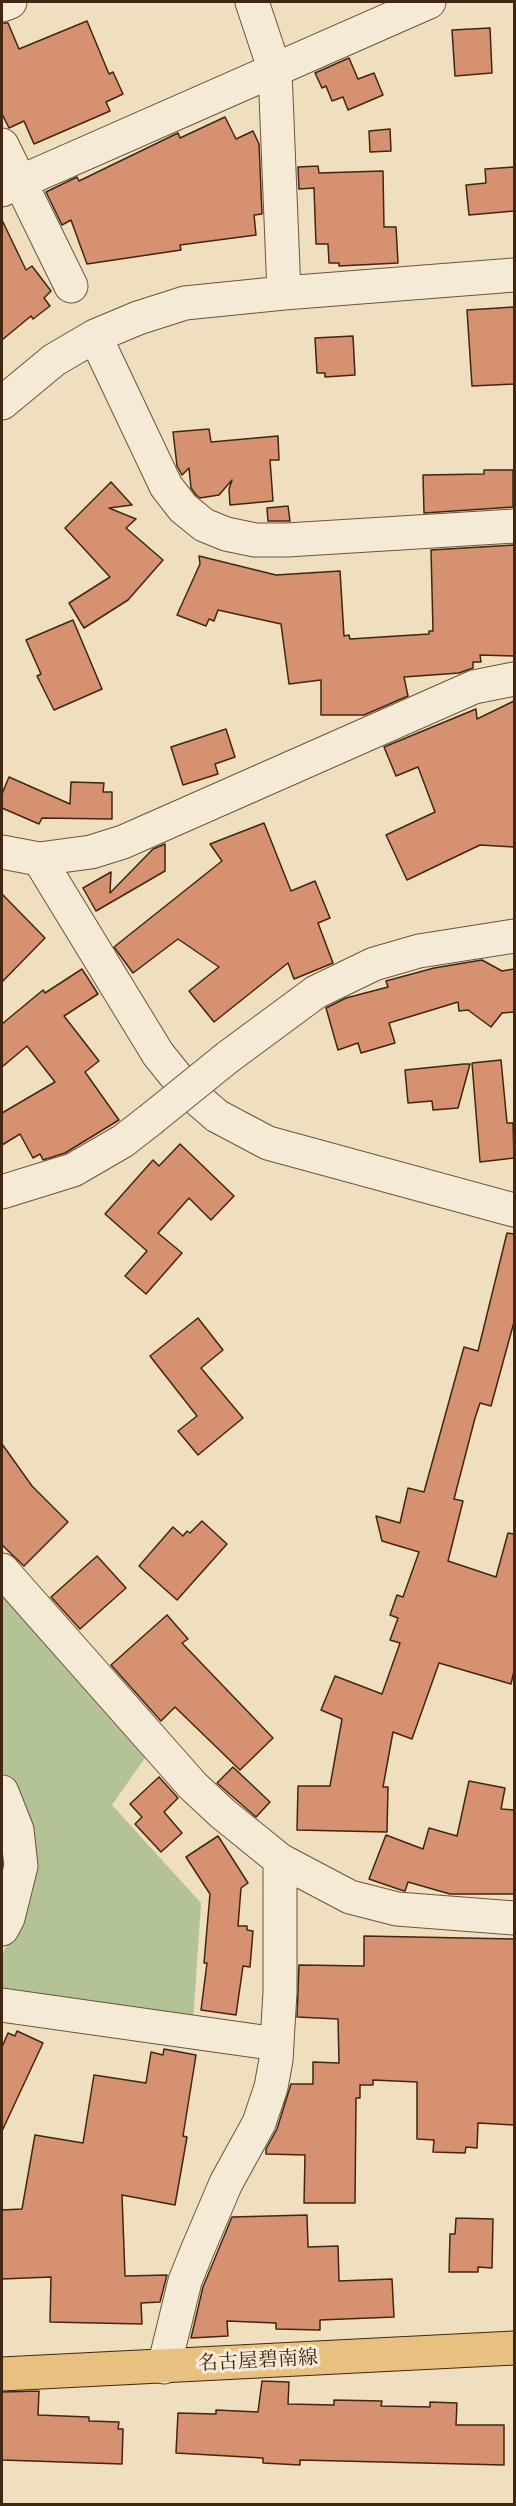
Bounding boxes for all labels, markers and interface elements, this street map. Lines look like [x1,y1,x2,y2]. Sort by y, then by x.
street label: 名古屋碧南線 [197,2347,319,2377]

